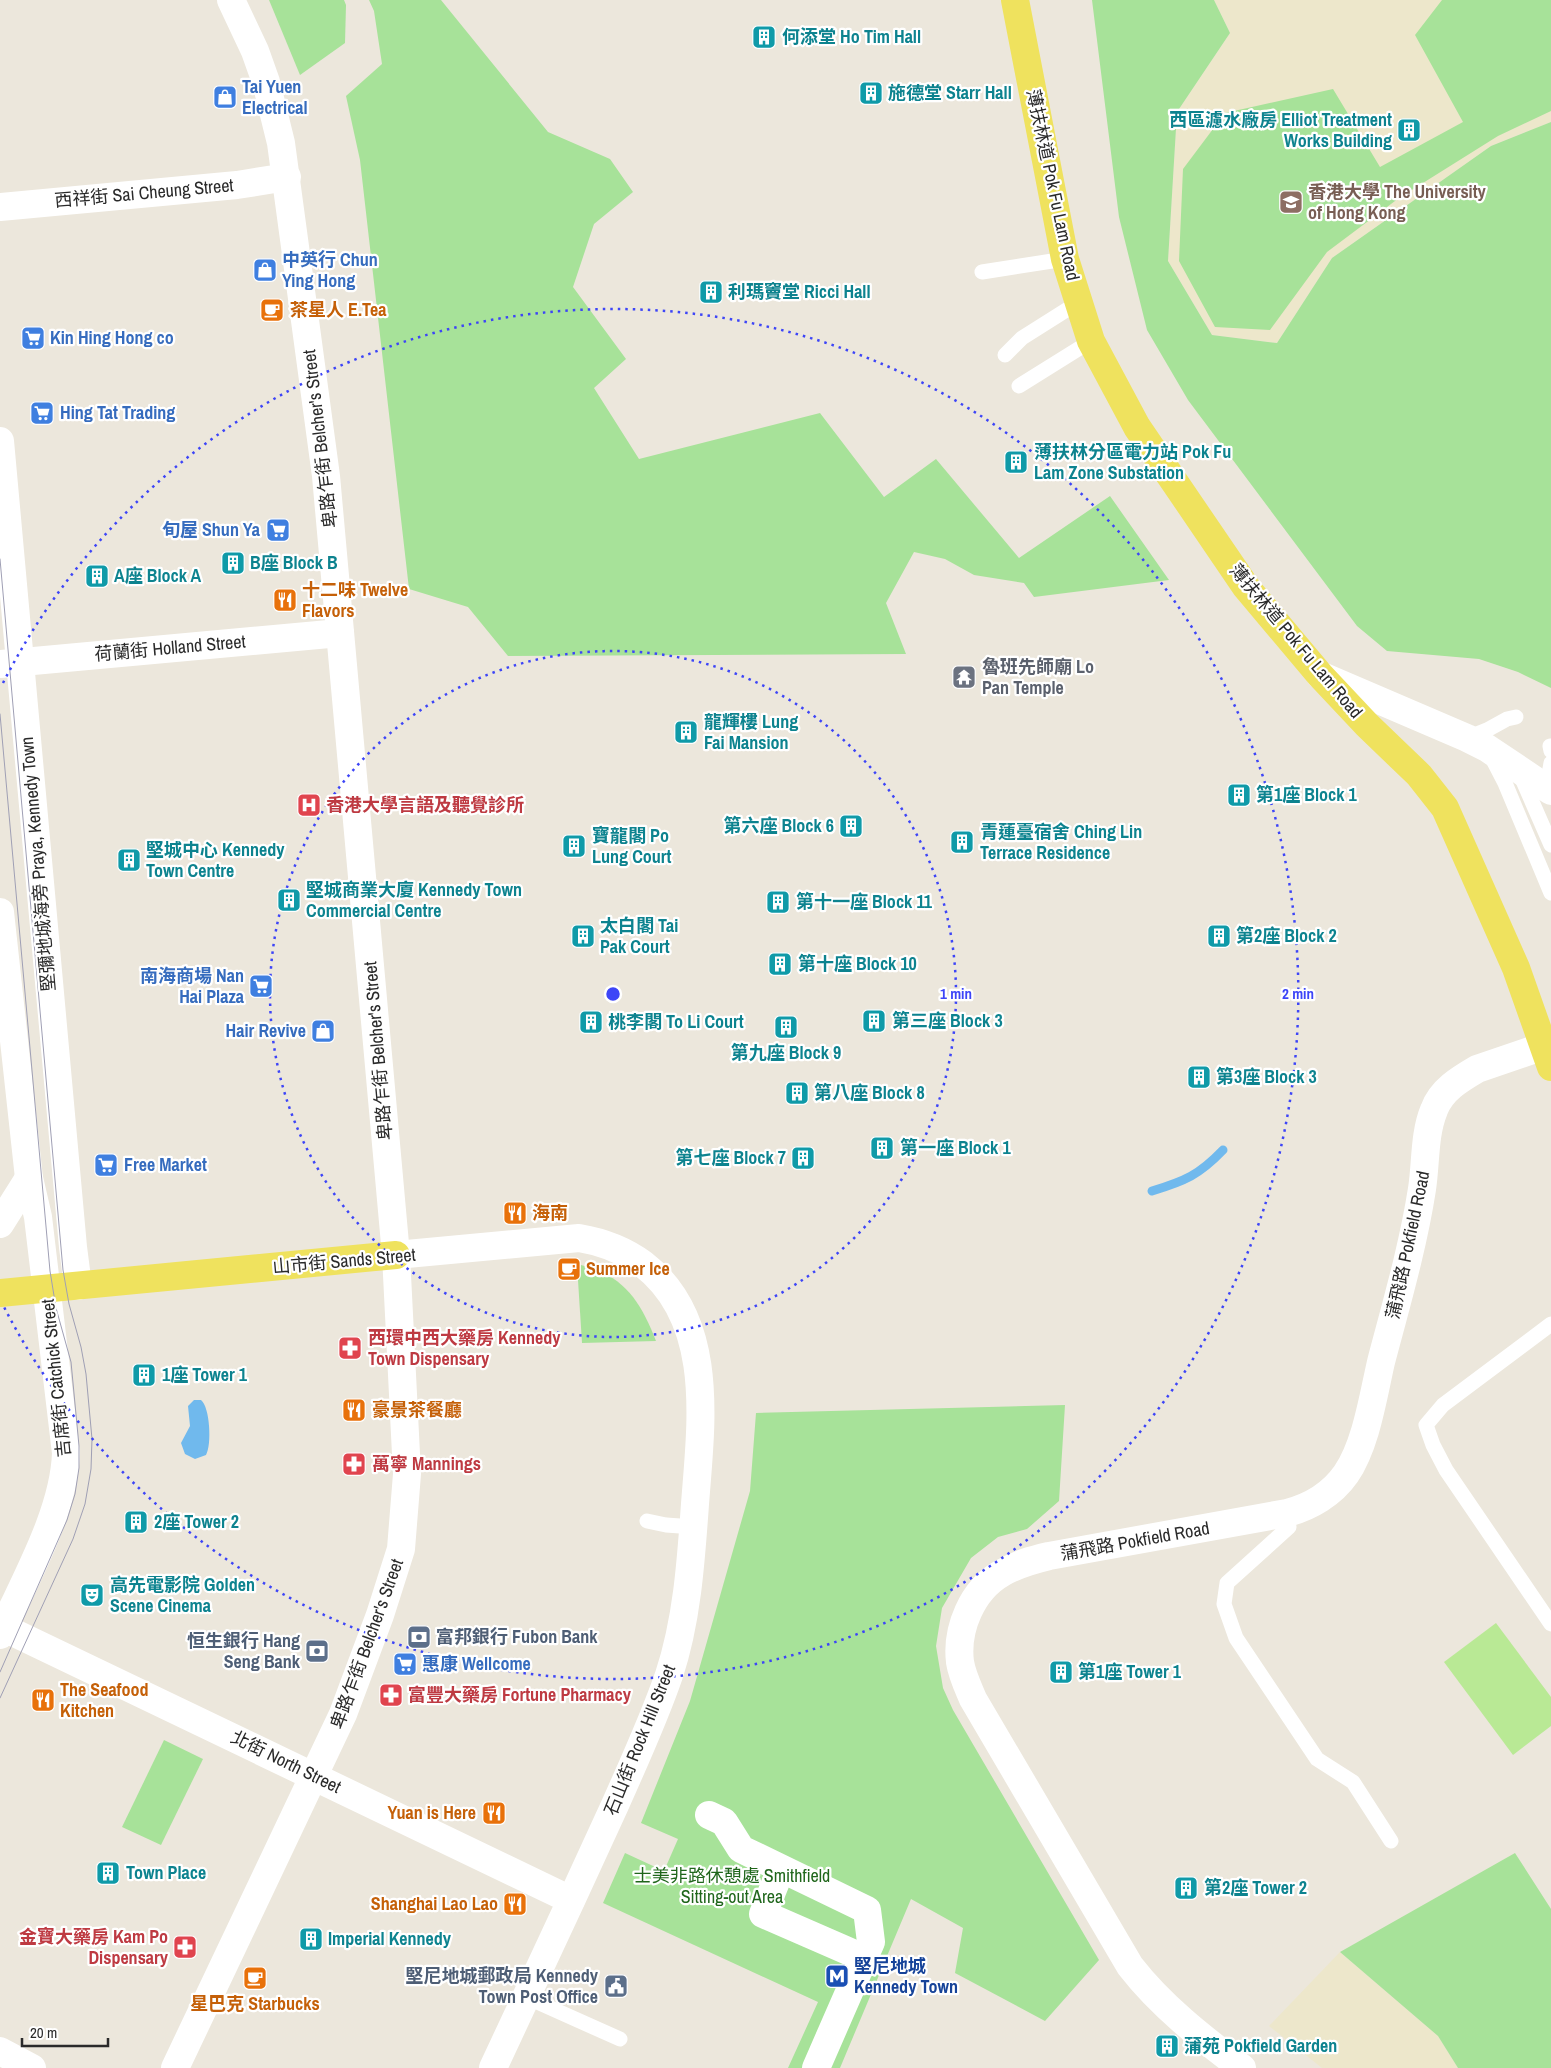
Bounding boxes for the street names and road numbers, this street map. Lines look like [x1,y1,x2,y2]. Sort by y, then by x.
street label: 薄扶林道 Pok Fu Lam Road [1021,87,1086,283]
street label: 西祥街 Sai Cheung Street [53,172,234,213]
street label: 卑路乍街 Belcher's Street [296,348,343,530]
street label: 薄扶林道 Pok Fu Lam Road [1224,558,1369,723]
street label: 荷蘭街 Holland Street [93,628,247,667]
street label: 堅彌地城海旁 Praya, Kennedy Town [14,736,61,992]
street label: 卑路乍街 Belcher's Street [357,960,398,1142]
street label: 蒲飛路 Pokfield Road [1380,1169,1435,1321]
street label: 山市街 Sands Street [271,1242,416,1279]
street label: 吉席街 Catchick Street [35,1298,76,1458]
street label: 蒲飛路 Pokfield Road [1058,1515,1211,1566]
street label: 卑路乍街 Belcher's Street [324,1555,409,1733]
street label: 石山街 Rock Hill Street [598,1661,681,1819]
street label: 北街 North Street [227,1724,345,1799]

